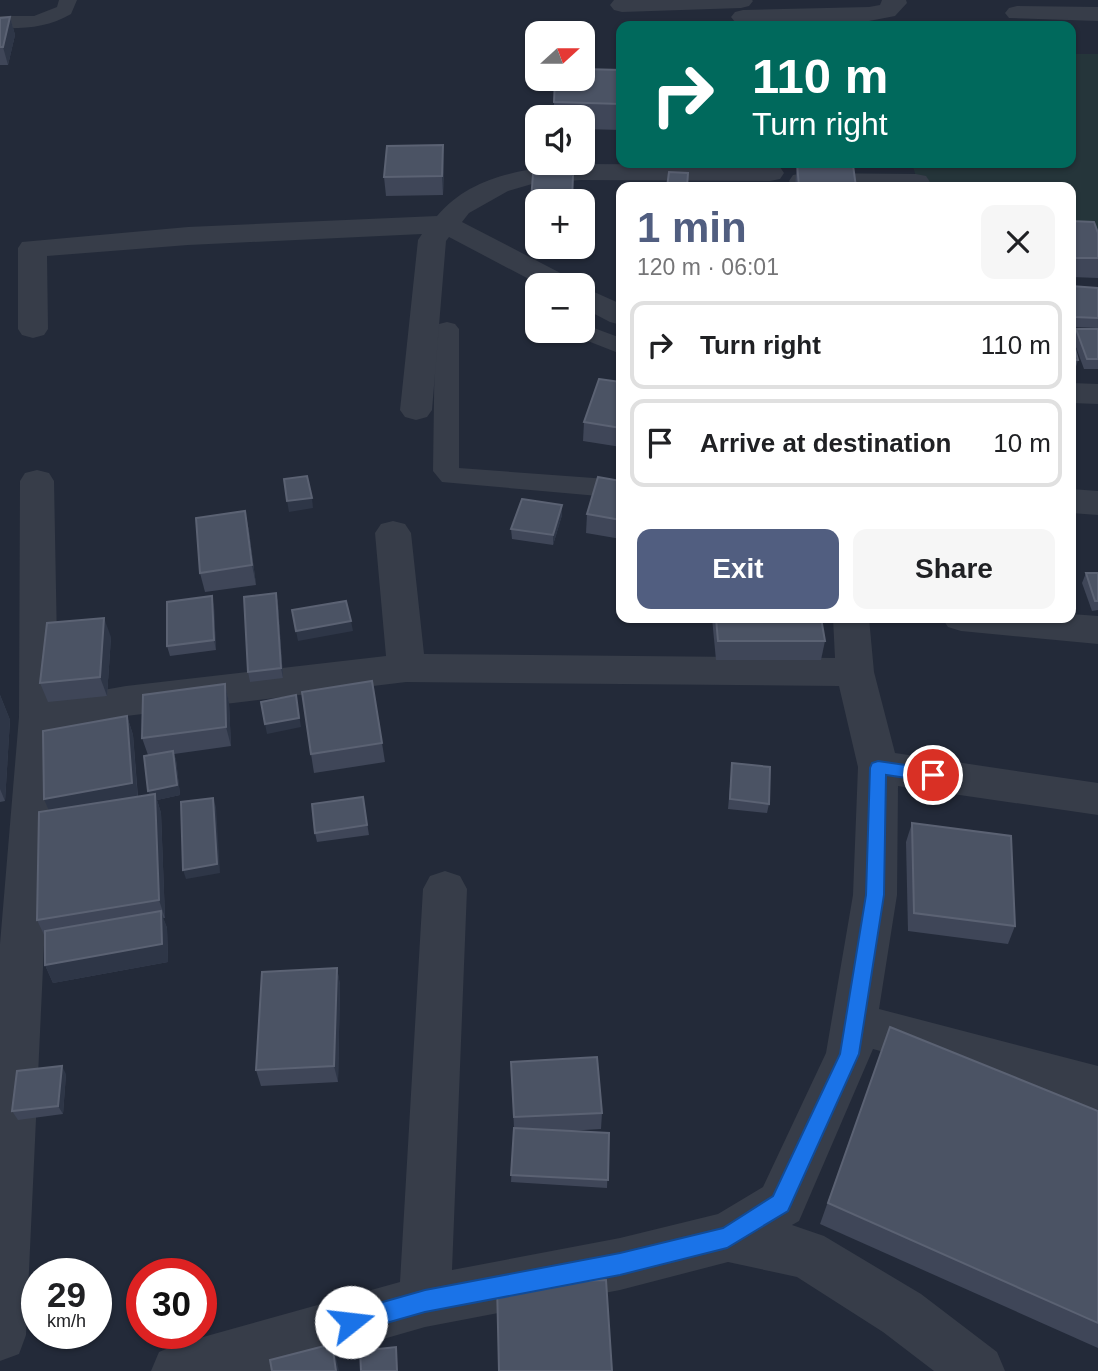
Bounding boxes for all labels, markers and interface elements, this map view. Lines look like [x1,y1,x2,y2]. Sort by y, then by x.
north arrow [525,21,595,91]
map controls [525,21,595,343]
icon: right [637,49,728,140]
text: 110 m [752,49,888,103]
button: sound [525,105,595,175]
text: Turn right [752,106,888,142]
button: + [525,189,595,259]
text: 1 min [637,204,747,251]
button: close [981,205,1055,279]
text: 120 m · 06:01 [637,254,779,280]
button: − [525,273,595,343]
icon: right [641,326,679,364]
text: Turn right [700,330,821,360]
text: 110 m [981,330,1051,360]
icon: arrive [641,424,679,462]
text: Arrive at destination [700,428,951,458]
text: 10 m [993,428,1051,458]
button: Exit [637,529,839,609]
button: Share [853,529,1055,609]
pin [903,745,963,805]
icon: arrive [914,756,952,794]
speed limit sign: 30 [126,1258,217,1349]
text: 29 [47,1275,86,1314]
position arrow [314,1285,388,1359]
text: km/h [47,1311,86,1331]

